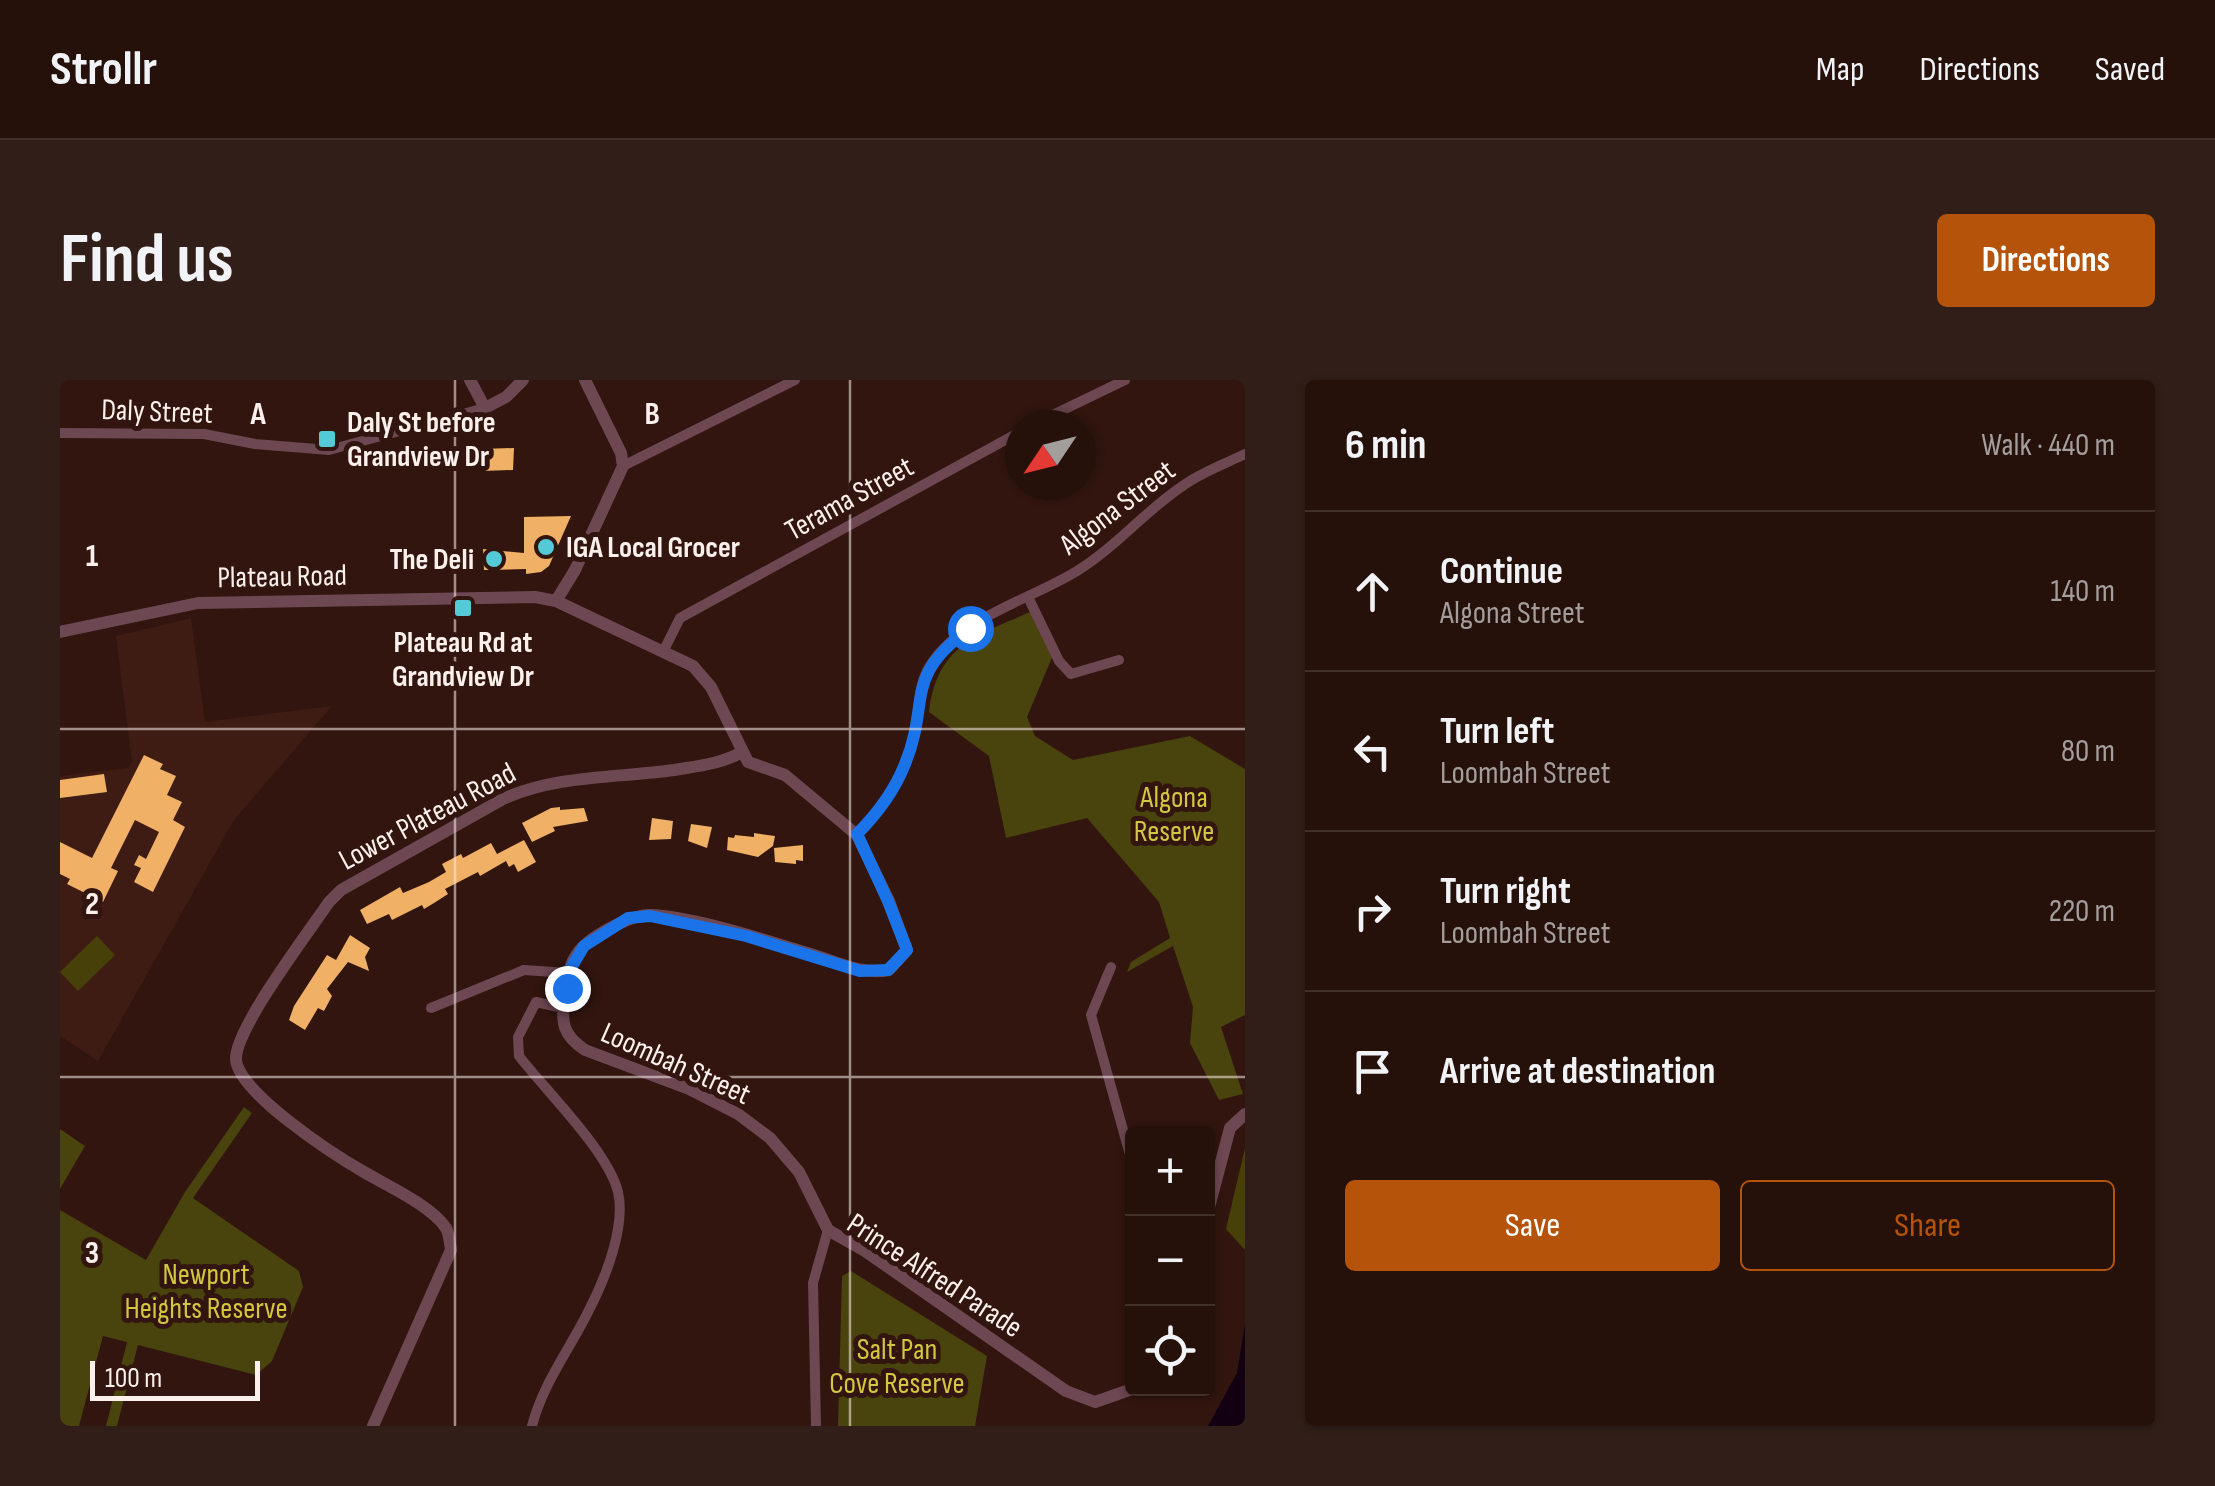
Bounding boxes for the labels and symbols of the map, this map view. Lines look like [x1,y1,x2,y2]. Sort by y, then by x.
street label: Daly Street [101,392,213,432]
text: A [249,395,266,434]
text: B [644,395,660,434]
place label: Daly St before Grandview Dr [347,405,496,475]
north arrow [1005,410,1095,500]
marker: Daly St before Grandview Dr [316,428,338,450]
street label: Terama Street [779,449,920,549]
street label: Algona Street [1052,453,1183,564]
place label: IGA Local Grocer [566,530,740,566]
marker: IGA Local Grocer [535,536,557,558]
text: 1 [86,537,99,576]
place label: The Deli [389,542,474,578]
marker: The Deli [483,548,505,570]
street label: Plateau Road [217,558,347,596]
marker: Plateau Rd at Grandview Dr [452,597,474,619]
route start [948,606,994,652]
place label: Plateau Rd at Grandview Dr [392,625,534,695]
street label: Lower Plateau Road [333,755,522,879]
park label: Algona Reserve [1134,780,1214,850]
text: 2 [85,885,99,924]
route end [545,966,591,1012]
street label: Loombah Street [595,1015,756,1113]
street label: Prince Alfred Parade [840,1206,1029,1346]
text: 3 [85,1234,99,1273]
park label: Newport Heights Reserve [124,1257,288,1327]
park label: Salt Pan Cove Reserve [829,1332,965,1402]
scale bar [90,1356,260,1400]

